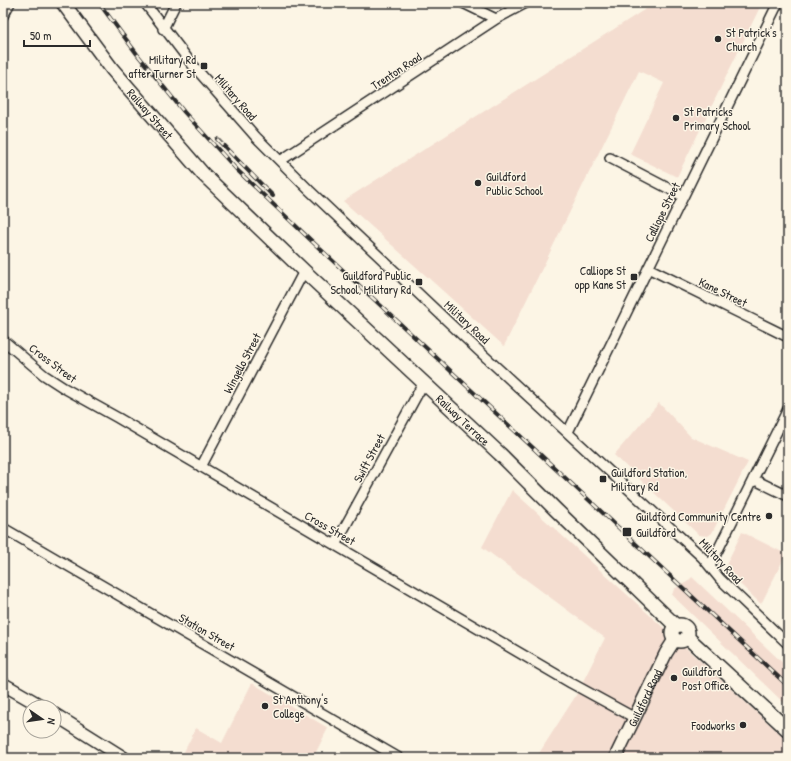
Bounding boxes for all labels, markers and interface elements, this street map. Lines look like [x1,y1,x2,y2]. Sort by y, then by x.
scale bar [24,22,90,48]
place label: St Patrick's Church [726,24,777,55]
text: 50 m [30,27,51,44]
marker: St Patrick's Church [713,34,723,44]
street label: Trenton Road [367,48,425,94]
place label: Military Rd after Turner St [128,51,197,82]
marker: Military Rd after Turner St [199,61,209,71]
street label: Military Road [211,70,261,124]
street label: Railway Street [124,84,178,143]
place label: St Patricks Primary School [684,103,751,134]
marker: St Patricks Primary School [671,113,681,123]
place label: Guildford Public School [486,168,544,199]
marker: Guildford Public School [473,178,483,188]
street label: Calliope Street [640,178,684,245]
place label: Calliope St opp Kane St [575,262,627,293]
place label: Guildford Public School, Military Rd [331,267,411,298]
marker: Calliope St opp Kane St [629,272,639,282]
street label: Kane Street [696,273,751,311]
marker: Guildford Public School, Military Rd [414,277,424,287]
street label: Military Road [440,296,494,348]
street label: Wingello Street [219,329,265,396]
street label: Cross Street [26,339,81,387]
street label: Railway Terrace [433,390,494,449]
street label: Swift Street [349,430,389,485]
place label: Guildford Station, Military Rd [611,464,687,495]
marker: Guildford Station, Military Rd [598,474,608,484]
street label: Cross Street [302,507,359,550]
place label: Guildford Community Centre [636,508,761,525]
marker: Guildford Community Centre [764,511,774,521]
place label: Guildford [636,524,676,541]
marker: Guildford [621,526,633,538]
street label: Military Road [695,534,747,588]
street label: Station Street [176,609,239,655]
place label: Guildford Post Office [682,663,729,694]
street label: Guildford Road [623,666,666,729]
marker: Guildford Post Office [669,673,679,683]
place label: St Anthony's College [273,691,328,722]
north arrow [22,699,62,739]
marker: St Anthony's College [260,701,270,711]
text: N [44,717,59,726]
place label: Foodworks [691,717,735,734]
marker: Foodworks [738,720,748,730]

